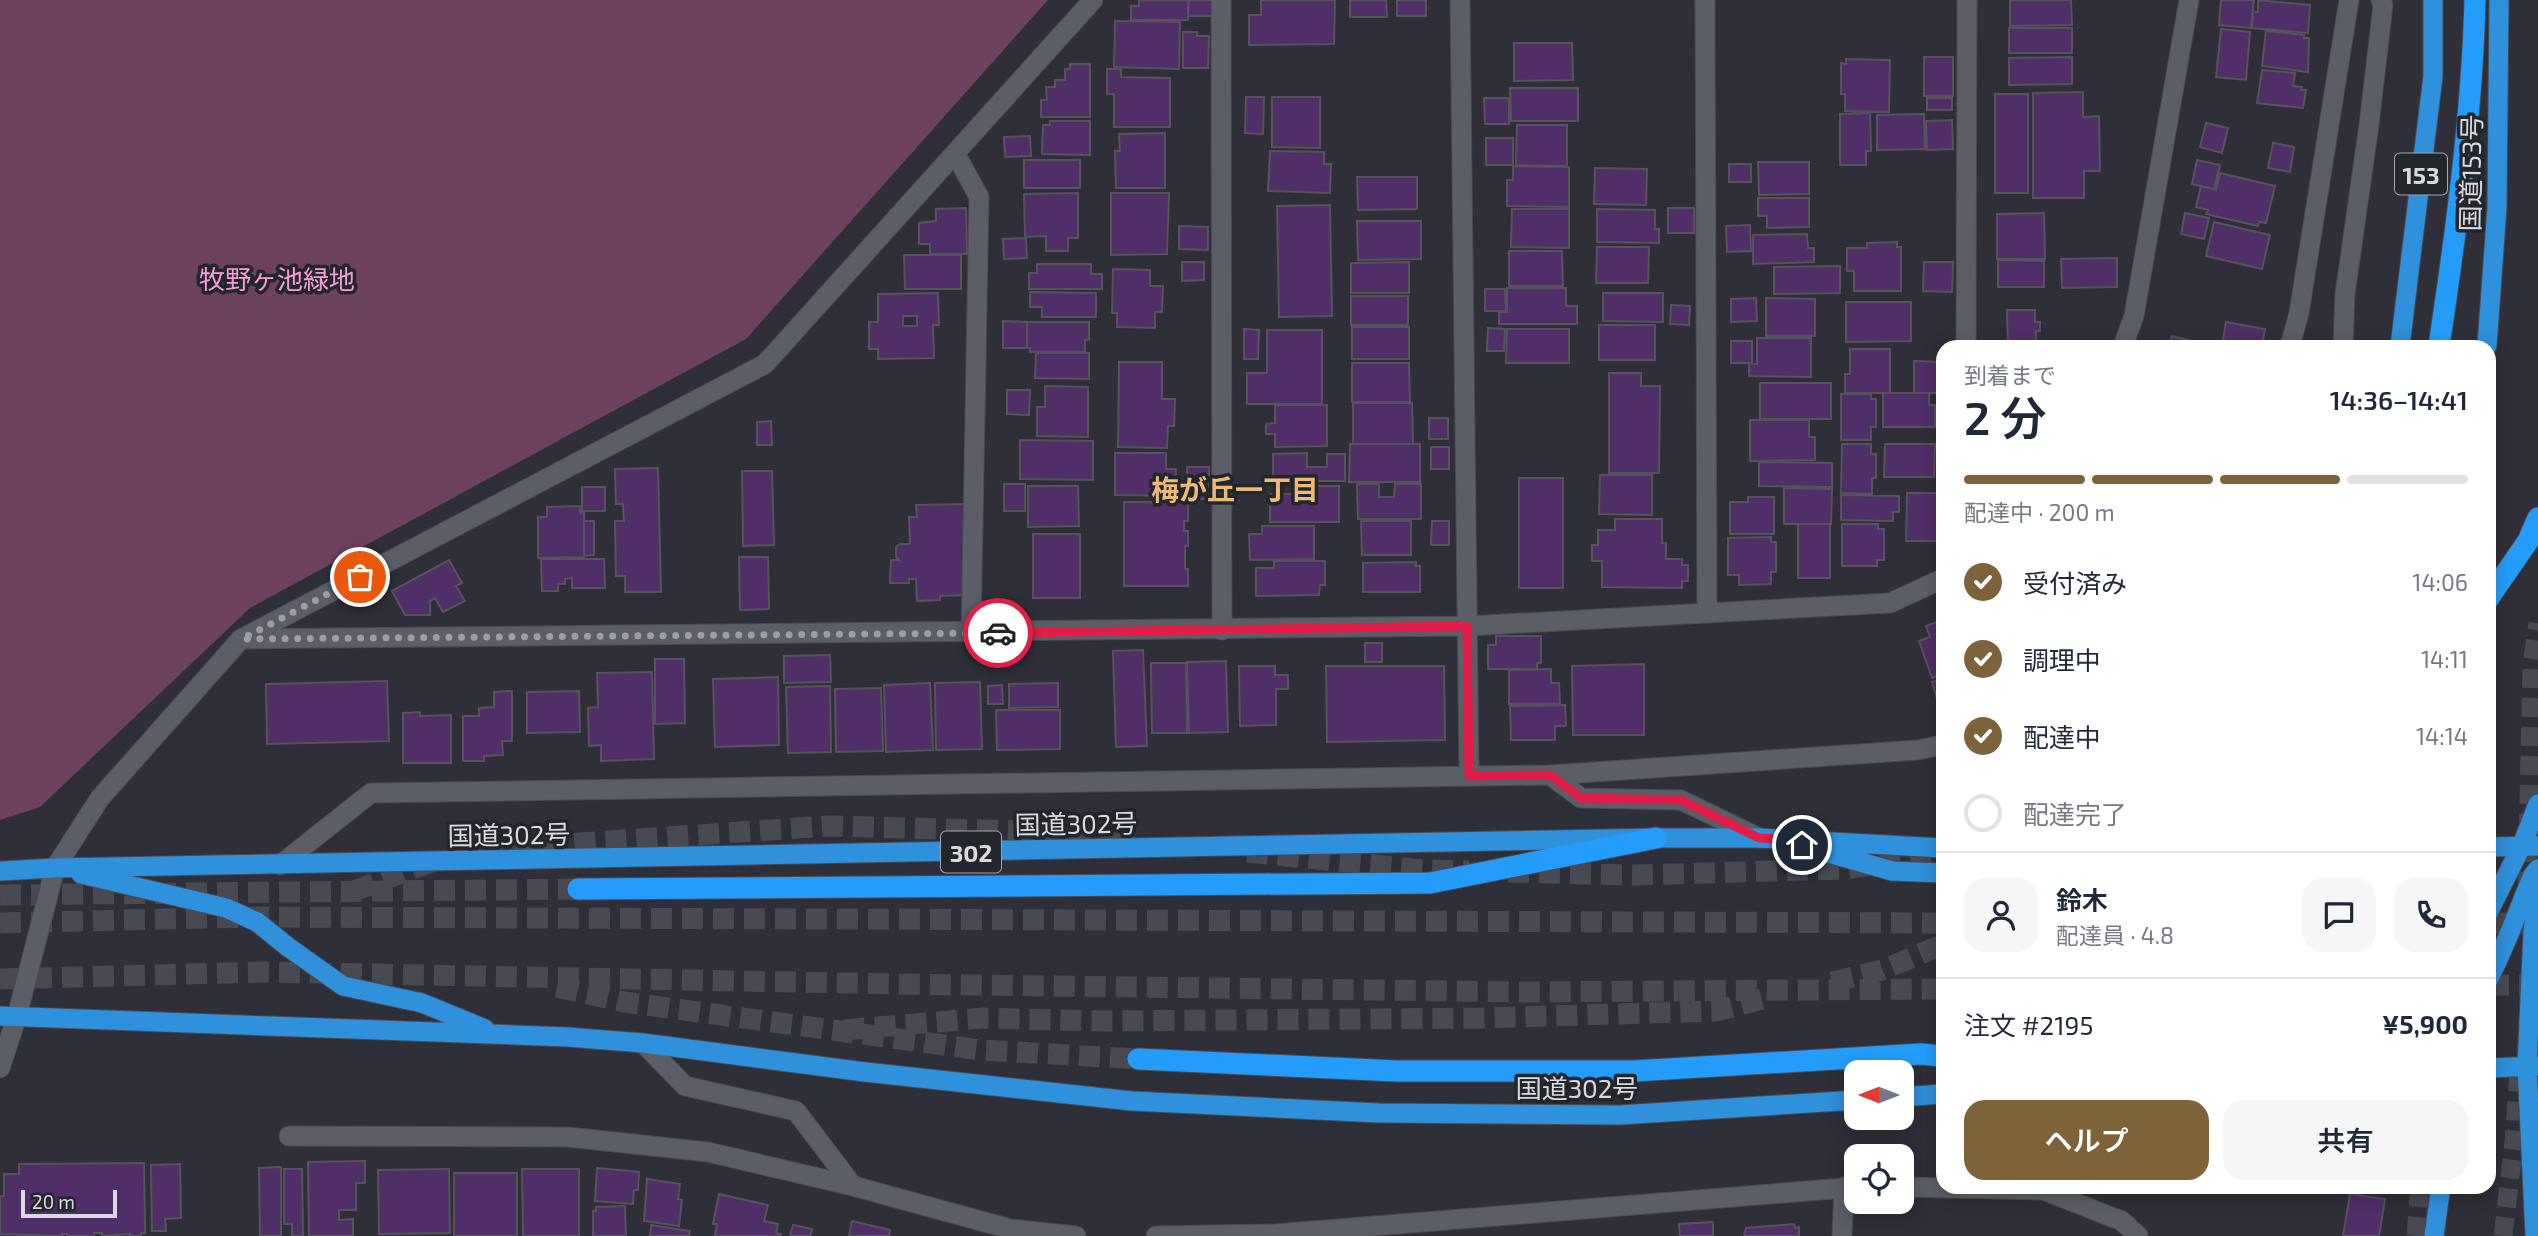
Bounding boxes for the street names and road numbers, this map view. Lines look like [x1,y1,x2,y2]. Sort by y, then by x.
street label: 国道153号 [2453,114,2487,232]
road number: 153 [2395,154,2447,194]
street label: 国道302号 [1014,806,1138,840]
street label: 国道302号 [447,817,571,851]
road number: 302 [941,832,1001,872]
street label: 国道302号 [1516,1072,1638,1103]

